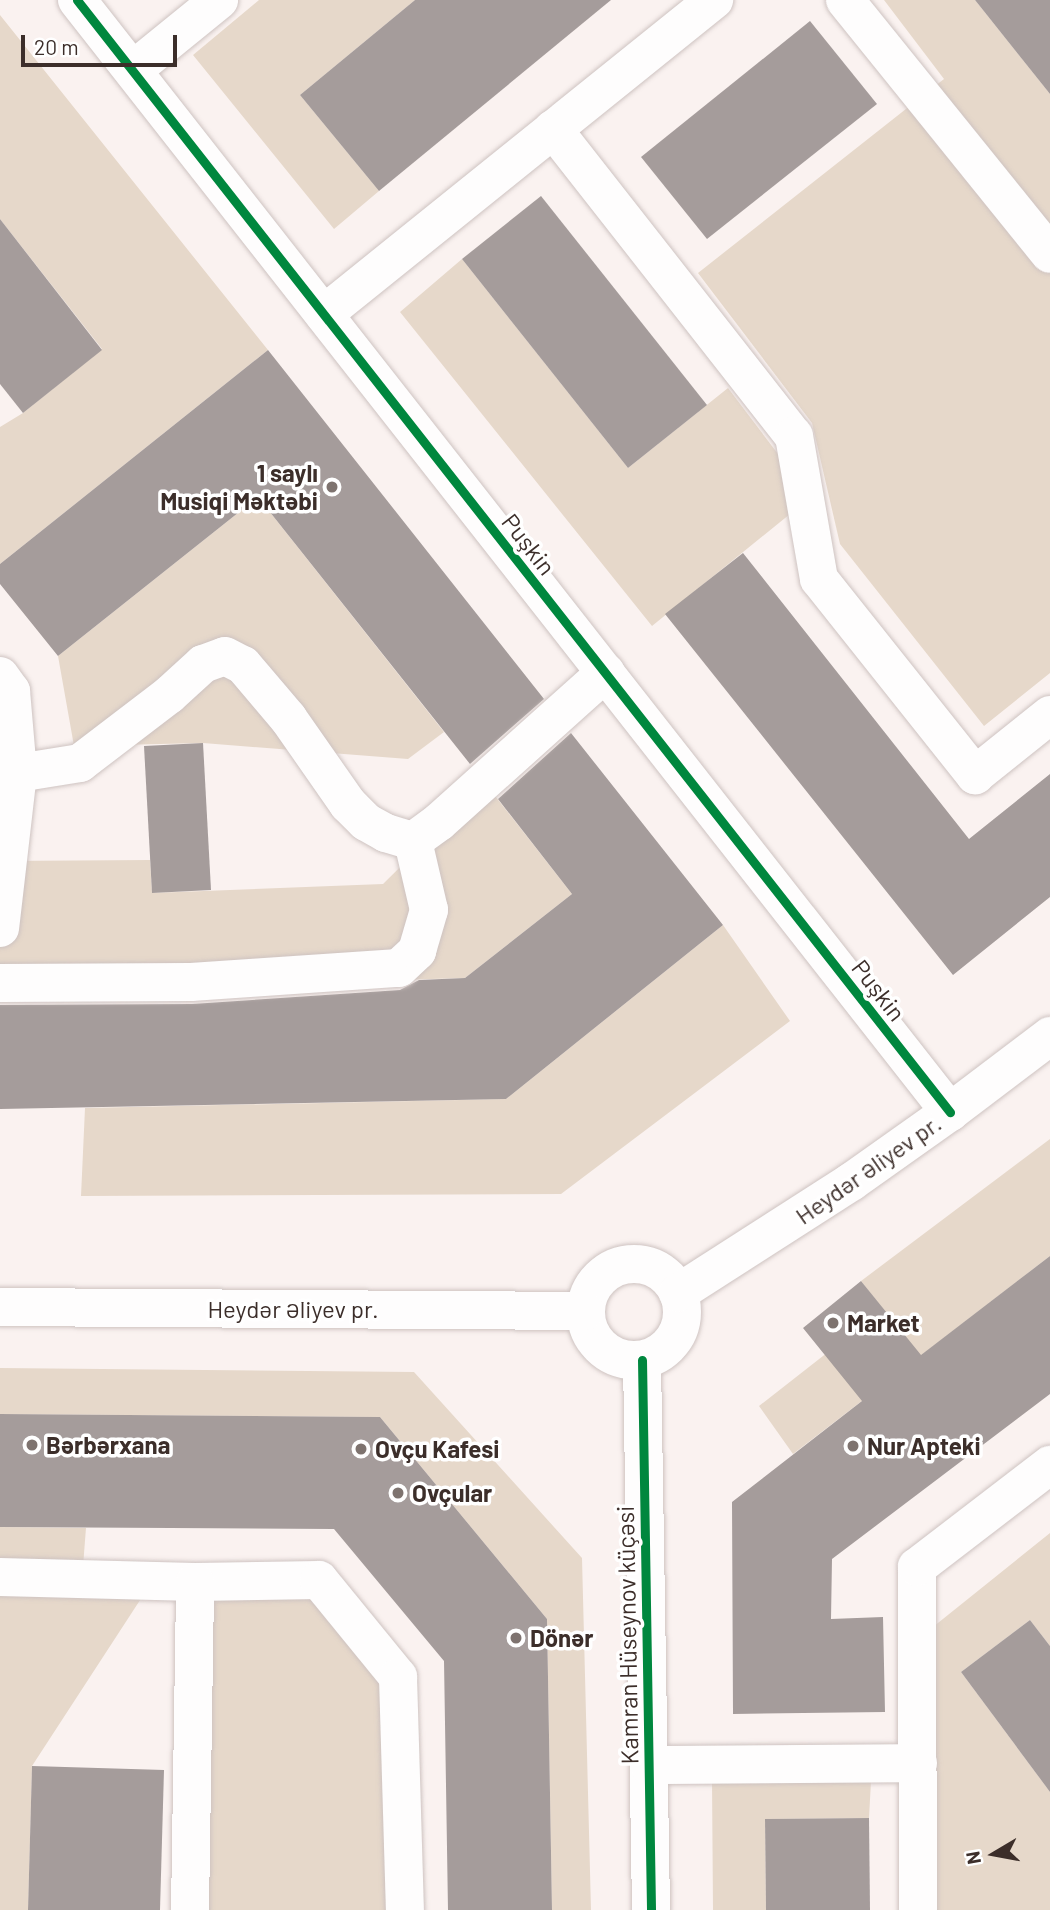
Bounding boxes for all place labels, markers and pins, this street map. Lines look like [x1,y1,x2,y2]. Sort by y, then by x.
place label: 1 saylı Musiqi Məktəbi [160,459,318,515]
marker: 1 saylı Musiqi Məktəbi [324,479,340,495]
place label: Market [847,1309,920,1337]
marker: Market [825,1315,841,1331]
place label: Bərbərxana [46,1431,170,1459]
place label: Nur Apteki [867,1432,981,1460]
place label: Ovçu Kafesi [375,1435,499,1463]
marker: Bərbərxana [24,1437,40,1453]
marker: Nur Apteki [845,1438,861,1454]
marker: Ovçu Kafesi [353,1441,369,1457]
place label: Ovçular [412,1479,492,1507]
marker: Ovçular [390,1485,406,1501]
place label: Dönər [530,1624,593,1652]
marker: Dönər [508,1630,524,1646]

